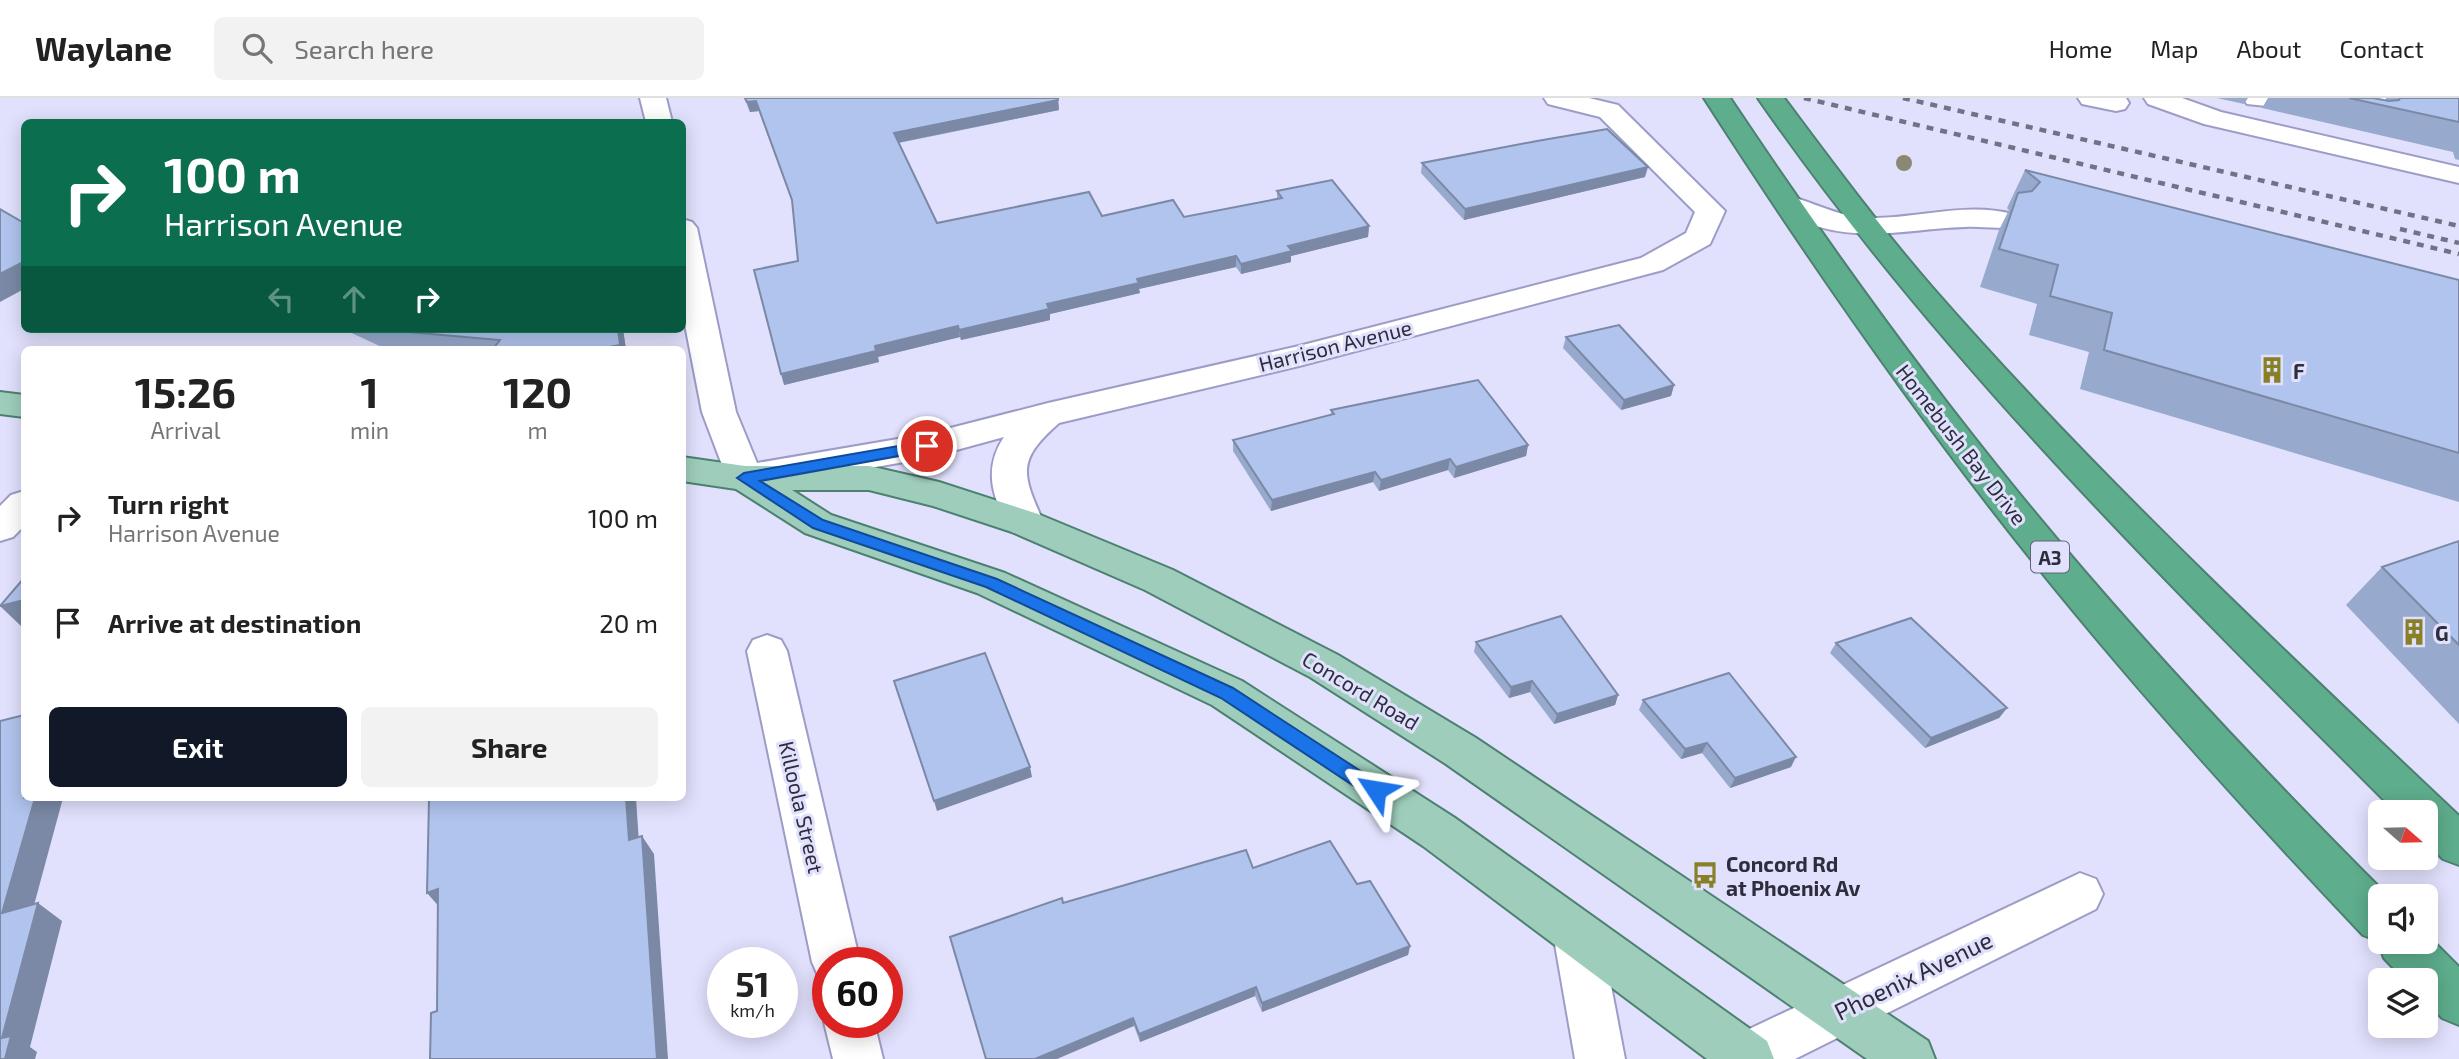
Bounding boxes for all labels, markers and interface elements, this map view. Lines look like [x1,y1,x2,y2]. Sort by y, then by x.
search box [214,17,704,80]
text: Waylane [35,28,172,68]
icon: search [238,29,276,67]
text: Search here [294,33,434,64]
text: Home [2049,34,2112,63]
text: Map [2150,34,2198,63]
text: About [2236,34,2302,63]
text: Contact [2340,34,2424,63]
text: 100 m [164,144,301,203]
icon: right [49,147,140,238]
text: Harrison Avenue [164,204,403,242]
icon: left [262,280,300,318]
icon: ahead [335,280,373,318]
icon: right [408,280,446,318]
street label: Harrison Avenue [1256,314,1414,376]
building icon: F [2257,355,2287,385]
place label: F [2293,358,2305,383]
street label: Homebush Bay Drive [1892,359,2032,529]
text: 15:26 [135,366,236,416]
text: 1 [361,366,379,416]
text: 120 [503,366,572,416]
text: Arrival [151,416,221,444]
text: min [350,416,389,444]
text: m [528,416,548,444]
pin [897,416,957,476]
icon: arrive [908,427,946,465]
text: Turn right [108,488,229,519]
icon: right [49,499,87,537]
text: 100 m [588,502,658,533]
text: Harrison Avenue [108,519,280,547]
road number: A3 [2031,542,2069,572]
icon: arrive [49,604,87,642]
text: Arrive at destination [108,607,361,638]
text: 20 m [599,607,658,638]
building icon: G [2399,617,2429,647]
place label: G [2435,620,2449,645]
street label: Concord Road [1298,645,1424,735]
button: Exit [49,707,347,787]
button: Share [361,707,658,787]
street label: Killoola Street [775,739,829,875]
position arrow [1339,753,1413,827]
north arrow [2368,800,2438,870]
map controls [2368,800,2438,1038]
place label: Concord Rd at Phoenix Av [1726,851,1861,900]
bus stop icon: Concord Rd at Phoenix Av [1690,860,1720,890]
button: sound [2368,884,2438,954]
street label: Phoenix Avenue [1829,924,1997,1026]
speed limit sign: 60 [812,947,903,1038]
text: 51 [735,962,770,1004]
button: layers [2368,968,2438,1038]
text: km/h [730,999,775,1021]

